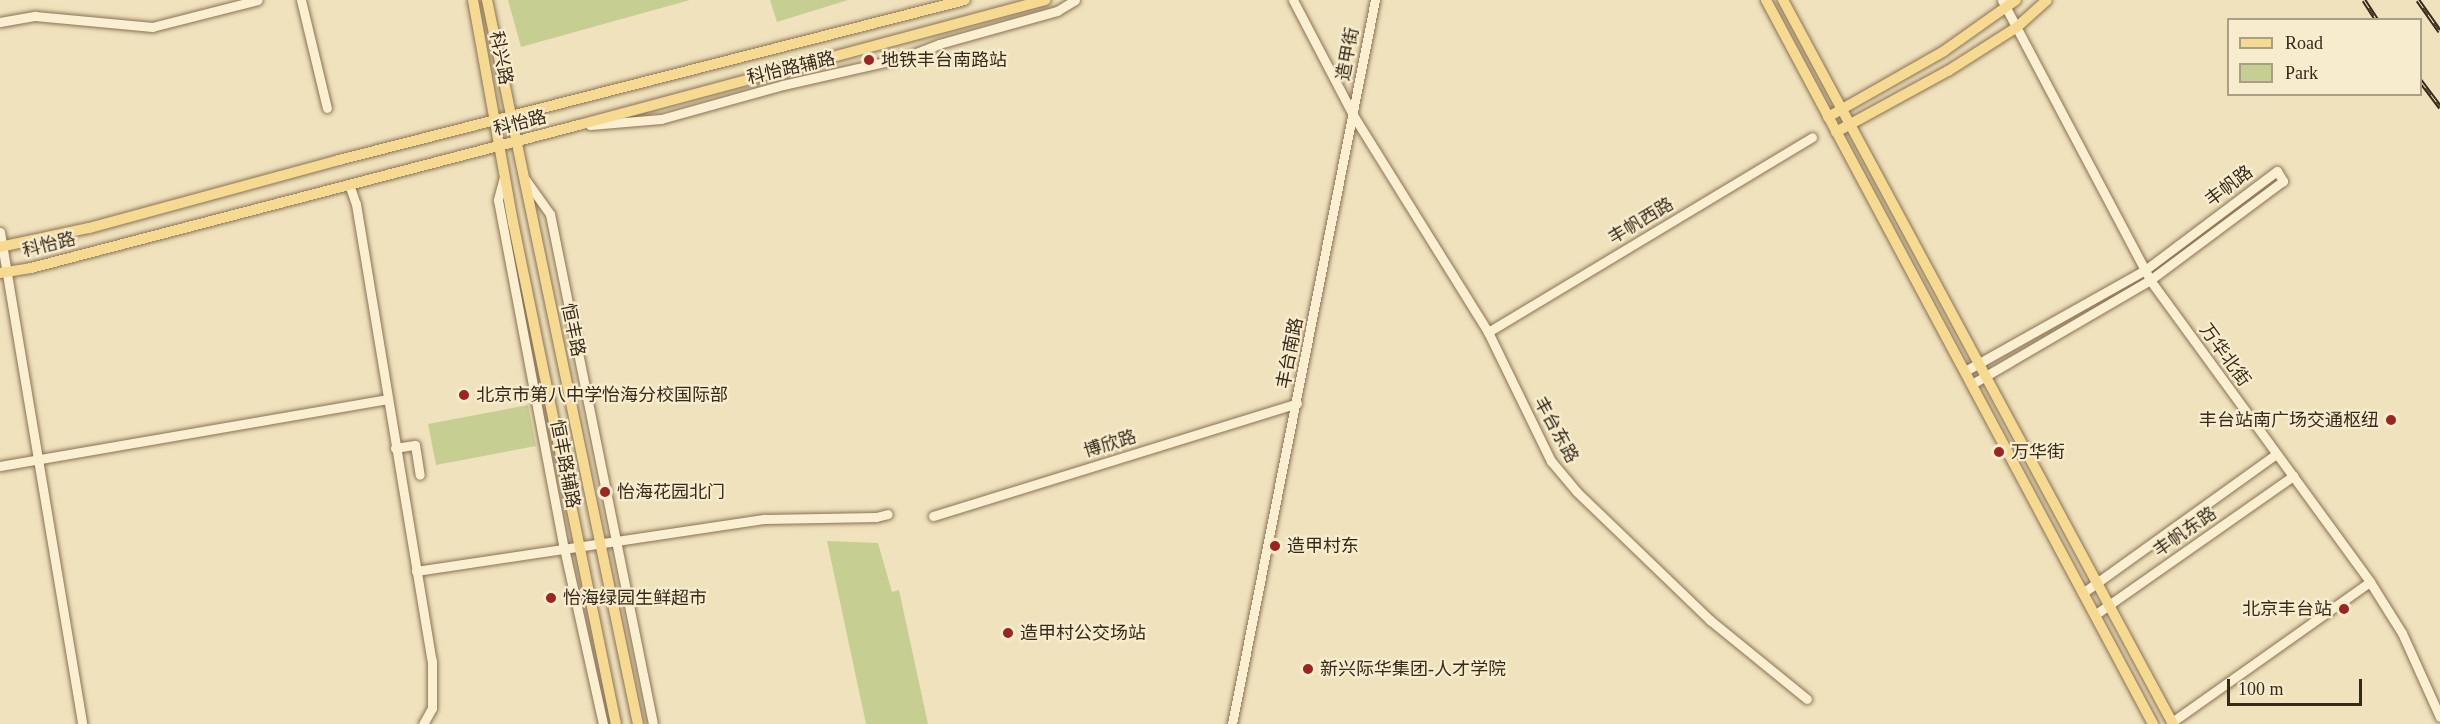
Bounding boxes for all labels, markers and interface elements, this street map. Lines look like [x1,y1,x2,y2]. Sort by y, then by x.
legend [2227,18,2422,96]
street label: 造甲街 [1332,25,1364,83]
street label: 科兴路 [485,29,517,87]
text: Road [2285,33,2323,53]
street label: 科怡路辅路 [745,47,837,89]
place label: 地铁丰台南路站 [881,49,1007,71]
marker: 地铁丰台南路站 [862,53,876,67]
text: Park [2285,63,2318,83]
street label: 科怡路 [491,106,549,140]
street label: 丰帆路 [2201,161,2257,211]
street label: 丰帆西路 [1605,193,1677,249]
street label: 科怡路 [20,228,78,262]
street label: 恒丰路 [557,301,589,359]
street label: 丰台南路 [1273,316,1307,390]
street label: 万华北街 [2195,320,2255,390]
place label: 北京市第八中学怡海分校国际部 [476,384,728,406]
marker: 北京市第八中学怡海分校国际部 [457,388,471,402]
street label: 丰台东路 [1529,393,1583,467]
place label: 丰台站南广场交通枢纽 [2199,409,2379,431]
marker: 丰台站南广场交通枢纽 [2384,413,2398,427]
street label: 恒丰路辅路 [546,418,584,510]
street label: 博欣路 [1081,426,1139,462]
place label: 万华街 [2011,441,2065,463]
marker: 万华街 [1992,445,2006,459]
place label: 怡海花园北门 [617,481,725,503]
marker: 怡海花园北门 [598,485,612,499]
street label: 丰帆东路 [2149,503,2221,561]
place label: 造甲村东 [1287,535,1359,557]
marker: 造甲村东 [1268,539,1282,553]
place label: 怡海绿园生鲜超市 [563,587,707,609]
marker: 怡海绿园生鲜超市 [544,591,558,605]
place label: 北京丰台站 [2242,598,2332,620]
marker: 北京丰台站 [2337,602,2351,616]
place label: 造甲村公交场站 [1020,622,1146,644]
marker: 造甲村公交场站 [1001,626,1015,640]
place label: 新兴际华集团-人才学院 [1320,658,1506,680]
marker: 新兴际华集团-人才学院 [1301,662,1315,676]
scale bar [2230,667,2365,705]
text: 100 m [2238,679,2284,699]

